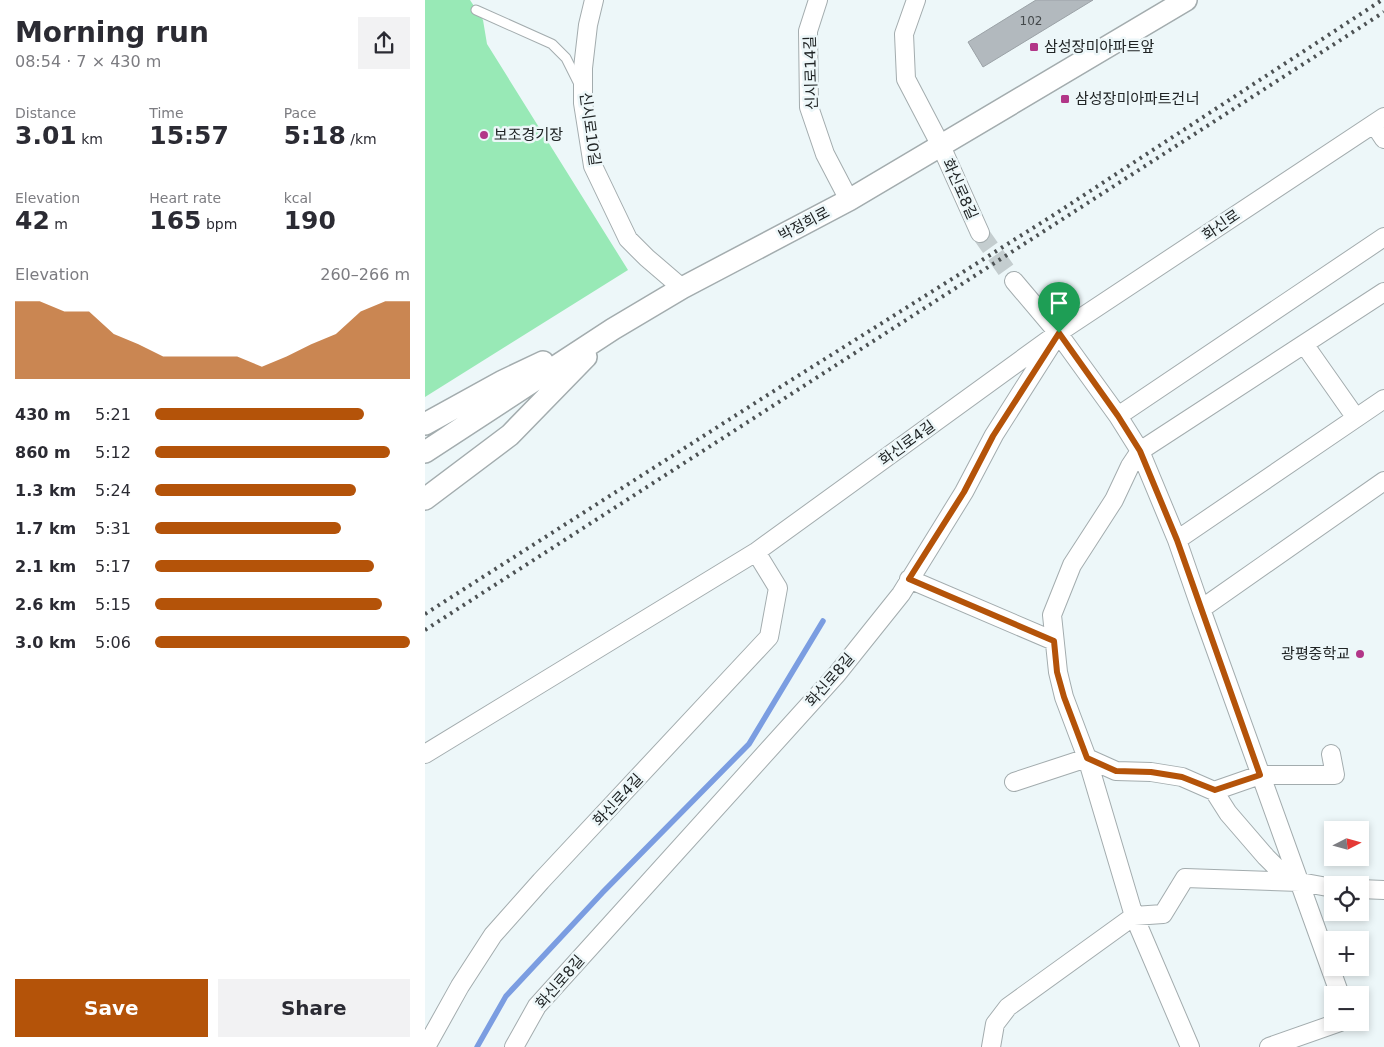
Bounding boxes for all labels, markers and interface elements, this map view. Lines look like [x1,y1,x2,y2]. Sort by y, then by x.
house number: 102 [1020,14,1042,28]
text: Morning run [15,16,209,49]
button: share [358,17,410,69]
street label: 신시로14길 [801,36,821,110]
place label: 삼성장미아파트앞 [1044,38,1155,56]
marker: 삼성장미아파트앞 [1028,41,1040,53]
text: 08:54 · 7 × 430 m [15,52,161,71]
place label: 삼성장미아파트건너 [1075,90,1199,108]
street label: 신시로10길 [576,91,604,167]
marker: 삼성장미아파트건너 [1059,93,1071,105]
text: Distance [15,105,76,121]
text: Time [149,105,184,121]
text: Pace [284,105,316,121]
text: 3.01 [15,121,77,150]
text: 15:57 [149,121,229,150]
text: 5:18 [284,121,346,150]
place label: 보조경기장 [494,126,563,144]
marker: 보조경기장 [478,129,490,141]
text: km [77,131,103,147]
text: /km [346,131,377,147]
street label: 화신로8길 [939,156,981,222]
text: Elevation [15,190,80,206]
text: Heart rate [149,190,221,206]
text: kcal [284,190,312,206]
street label: 박정희로 [775,203,833,245]
text: 42 [15,206,50,235]
text: 165 [149,206,202,235]
text: 190 [284,206,336,235]
street label: 화신로 [1199,206,1243,244]
text: m [50,216,68,232]
text: bpm [202,216,237,232]
text: Elevation [15,265,89,284]
text: 260–266 m [320,265,410,284]
pin [1038,282,1080,333]
icon: arrive [1045,289,1073,317]
text: 430 m [15,405,71,424]
text: 5:21 [95,405,131,424]
street label: 화신로4길 [876,417,938,469]
text: 860 m [15,443,71,462]
text: 5:12 [95,443,131,462]
text: 1.3 km [15,481,76,500]
text: 5:24 [95,481,131,500]
text: 1.7 km [15,519,76,538]
text: 5:31 [95,519,131,538]
text: 2.1 km [15,557,76,576]
text: 5:17 [95,557,131,576]
text: 2.6 km [15,595,76,614]
text: 5:15 [95,595,131,614]
text: 3.0 km [15,633,76,652]
text: 5:06 [95,633,131,652]
place label: 광평중학교 [1281,645,1350,663]
marker: 광평중학교 [1354,648,1366,660]
street label: 화신로8길 [802,650,858,710]
street label: 화신로4길 [589,770,647,830]
north arrow [1324,821,1369,866]
map controls [1324,821,1369,1031]
button: locate [1324,876,1369,921]
button: + [1324,931,1369,976]
street label: 화신로8길 [532,952,588,1012]
button: Save [15,979,208,1037]
button: Share [218,979,410,1037]
button: − [1324,986,1369,1031]

